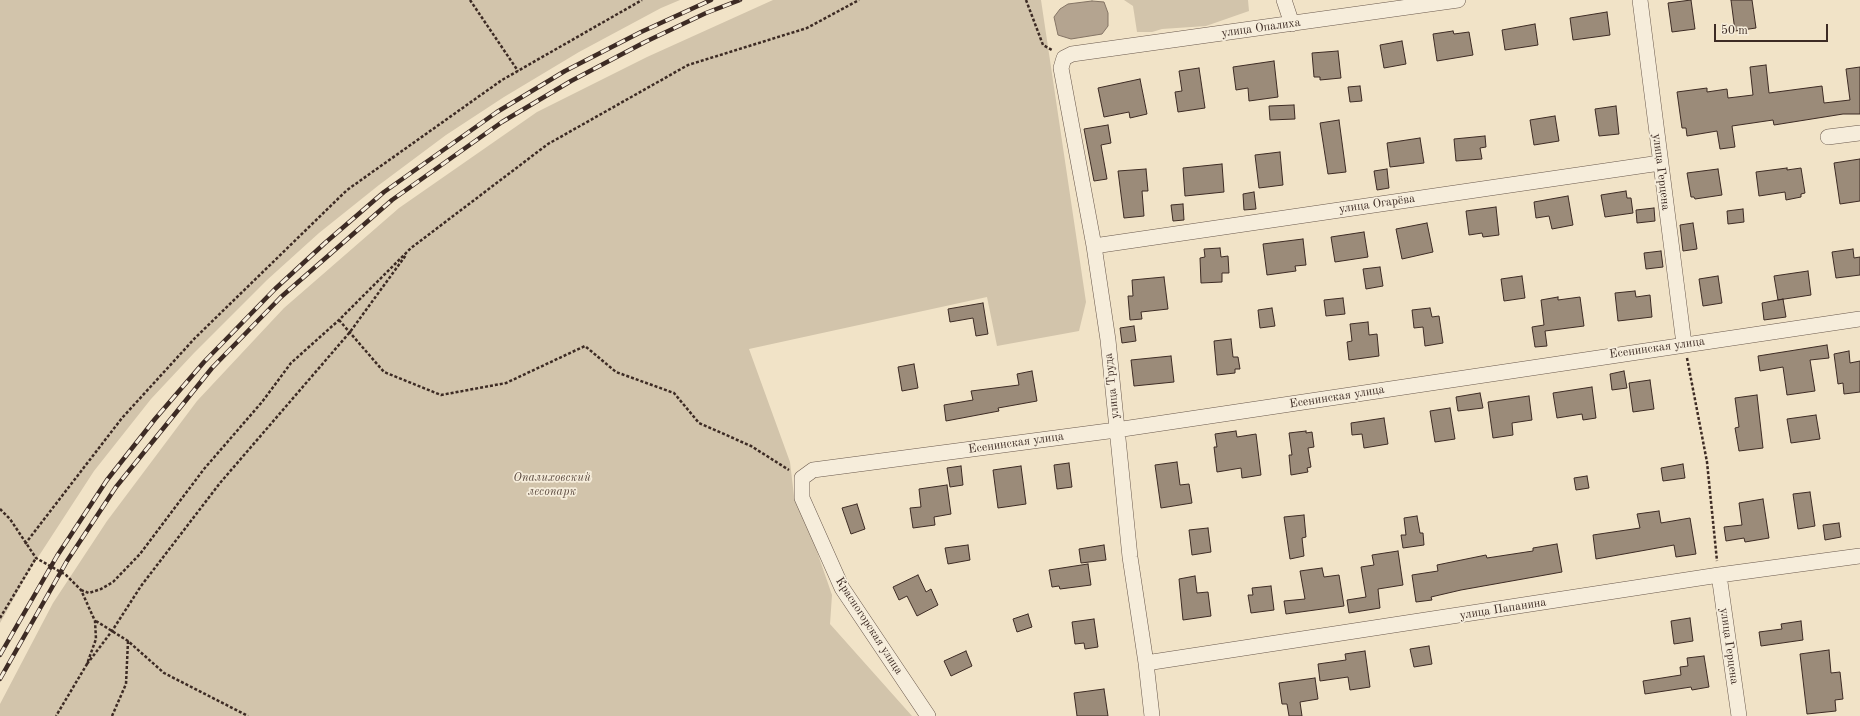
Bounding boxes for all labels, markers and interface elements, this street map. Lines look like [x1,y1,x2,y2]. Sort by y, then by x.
street label: улица Опалиха [1221,15,1301,41]
scale bar [1716,16,1830,42]
text: 50 m [1721,25,1748,37]
street label: улица Герцена [1649,133,1673,211]
street label: улица Огарёва [1338,192,1416,216]
street label: Есенинская улица [1608,334,1706,362]
street label: улица Труда [1101,352,1123,420]
street label: Есенинская улица [1288,382,1386,412]
street label: Есенинская улица [967,429,1065,457]
park label: Опалиховский лесопарк [513,471,591,499]
street label: Красногорская улица [832,575,906,677]
street label: улица Папанина [1459,595,1547,623]
street label: улица Герцена [1716,607,1742,685]

